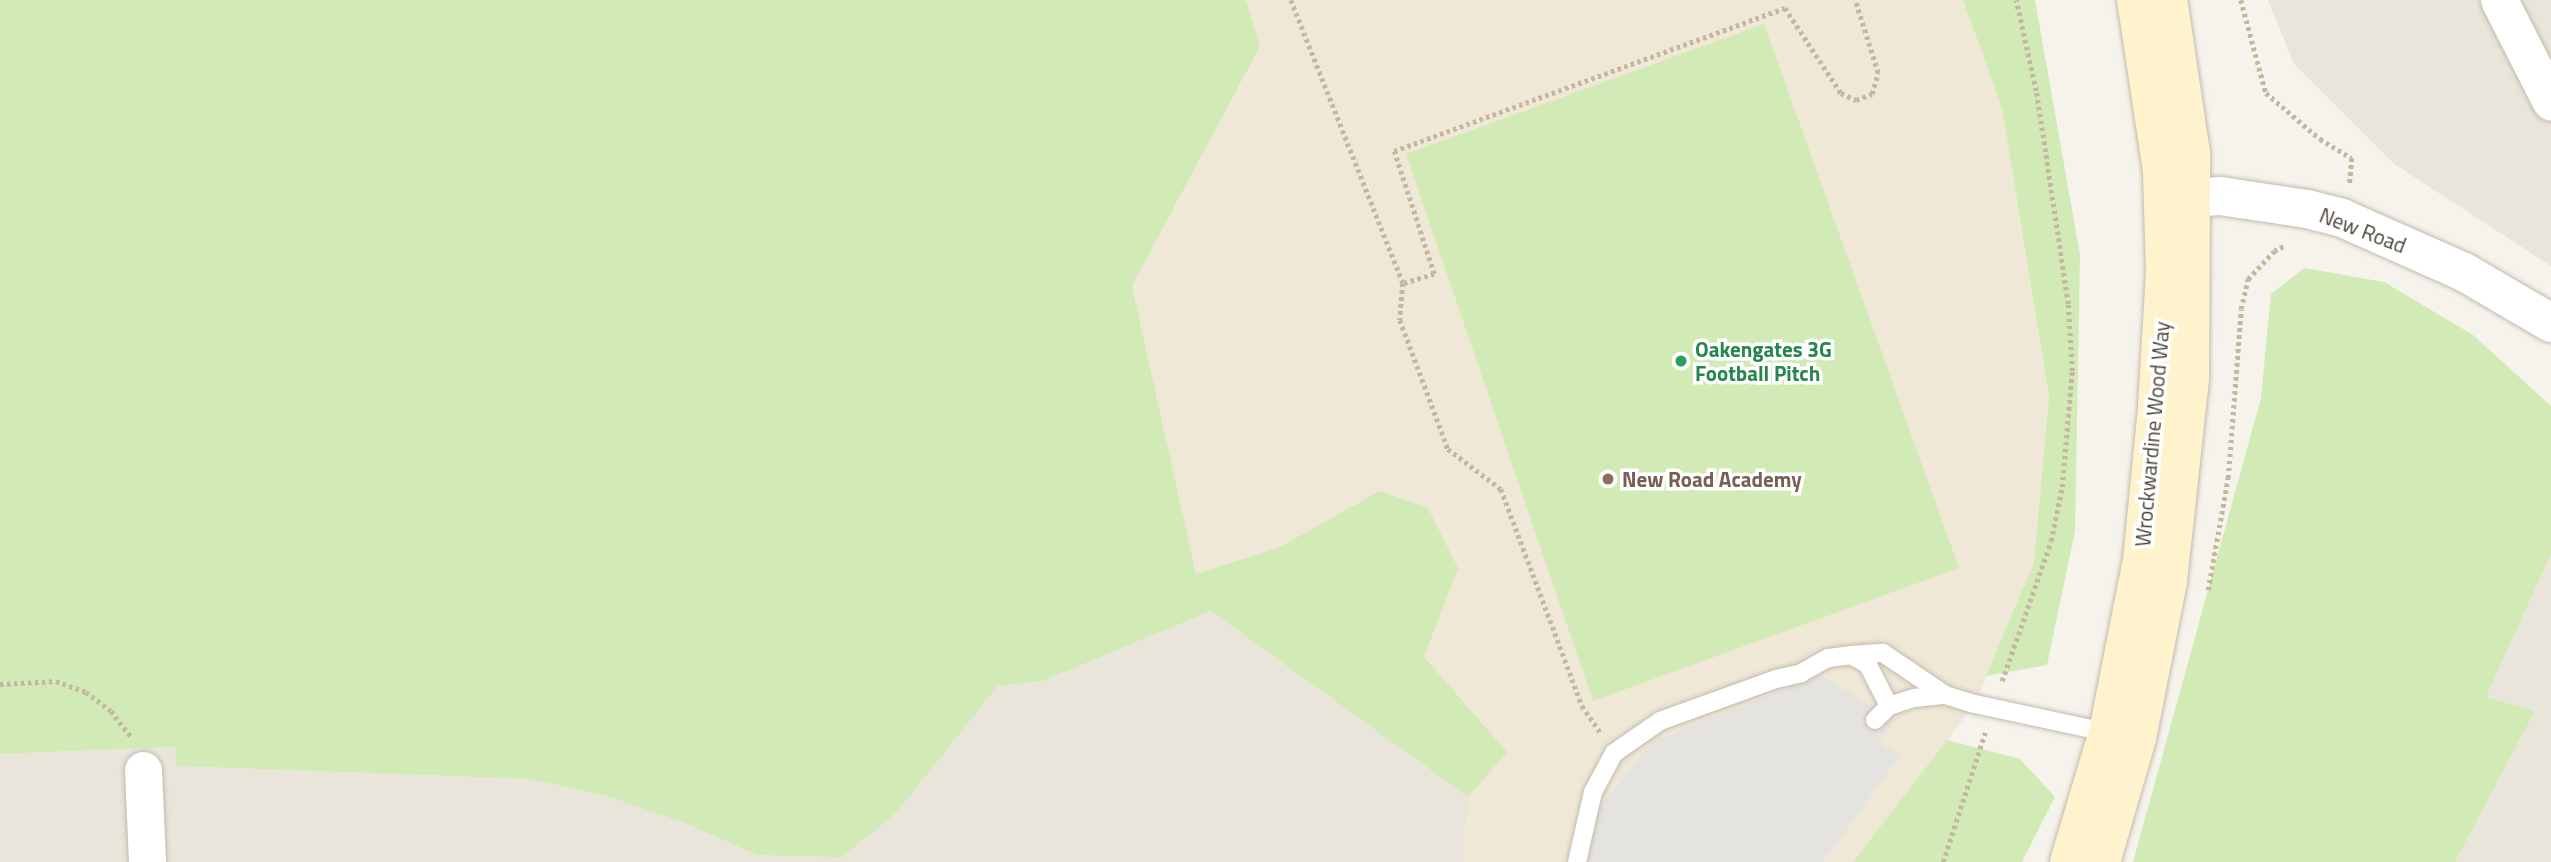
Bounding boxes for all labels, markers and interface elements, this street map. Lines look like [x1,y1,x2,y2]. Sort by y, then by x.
street label: New Road [2316,202,2410,258]
street label: Wrockwardine Wood Way [2130,320,2174,548]
place label: Oakengates 3G Football Pitch [1695,336,1832,386]
marker: Oakengates 3G Football Pitch [1673,353,1689,369]
place label: New Road Academy [1622,466,1802,492]
marker: New Road Academy [1600,471,1616,487]

